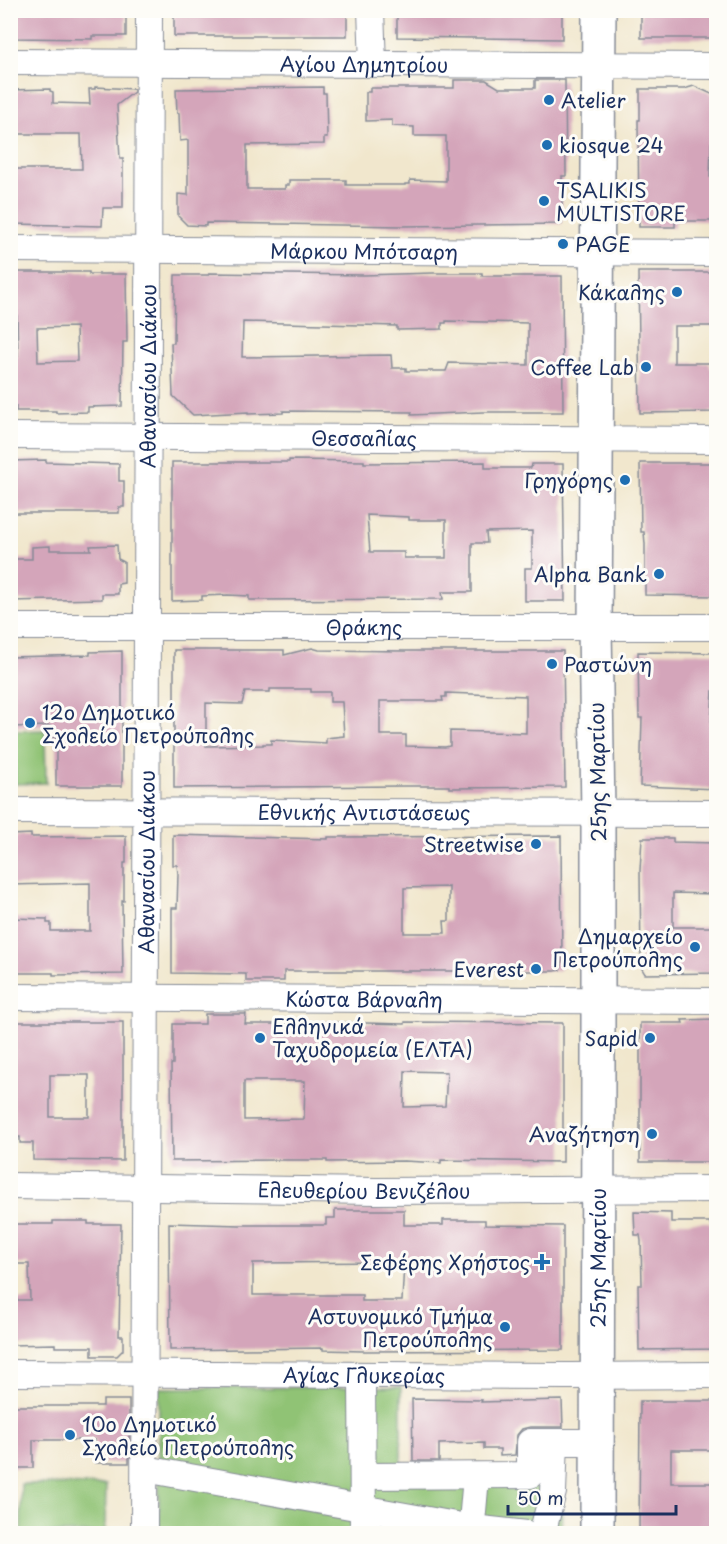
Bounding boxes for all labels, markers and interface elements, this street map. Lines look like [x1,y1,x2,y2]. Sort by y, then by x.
street label: Αγίου Δημητρίου [280,49,448,79]
place label: Atelier [561,85,626,115]
marker: Atelier [542,93,556,107]
place label: kiosque 24 [559,130,664,160]
marker: kiosque 24 [540,138,554,152]
place label: TSALIKIS MULTISTORE [556,175,686,228]
marker: TSALIKIS MULTISTORE [537,194,551,208]
place label: PAGE [575,229,631,259]
street label: Μάρκου Μπότσαρη [270,235,458,267]
marker: PAGE [556,237,570,251]
place label: Κάκαλης [578,277,665,307]
street label: Αθανασίου Διάκου [132,284,163,468]
marker: Κάκαλης [670,285,684,299]
place label: Coffee Lab [530,352,634,382]
marker: Coffee Lab [639,360,653,374]
street label: Θεσσαλίας [311,423,417,453]
place label: Γρηγόρης [524,465,613,495]
marker: Γρηγόρης [618,473,632,487]
place label: Alpha Bank [534,559,647,589]
marker: Alpha Bank [652,567,666,581]
street label: Θράκης [326,612,402,642]
place label: Ραστώνη [564,649,652,679]
marker: Ραστώνη [545,657,559,671]
place label: 12o Δημοτικό Σχολείο Πετρούπολης [42,697,254,750]
street label: 25ης Μαρτίου [581,702,613,842]
marker: 12o Δημοτικό Σχολείο Πετρούπολης [23,716,37,730]
street label: Αθανασίου Διάκου [131,770,162,954]
street label: Εθνικής Αντιστάσεως [258,797,470,827]
place label: Streetwise [424,829,524,859]
marker: Streetwise [529,837,543,851]
place label: Δημαρχείο Πετρούπολης [553,921,683,974]
marker: Δημαρχείο Πετρούπολης [688,940,702,954]
place label: Everest [454,954,524,984]
marker: Everest [529,962,543,976]
street label: Κώστα Βάρναλη [285,984,443,1014]
place label: Ελληνικά Ταχυδρομεία (ΕΛΤΑ) [272,1011,473,1064]
place label: Sapid [585,1023,638,1053]
marker: Ελληνικά Ταχυδρομεία (ΕΛΤΑ) [253,1031,267,1045]
marker: Sapid [643,1031,657,1045]
place label: Αναζήτηση [529,1119,640,1149]
marker: Αναζήτηση [645,1127,659,1141]
street label: Ελευθερίου Βενιζέλου [257,1174,470,1206]
street label: 25ης Μαρτίου [582,1188,613,1328]
place label: Σεφέρης Χρήστος [360,1247,530,1277]
marker: Σεφέρης Χρήστος [535,1255,549,1269]
place label: Αστυνομικό Τμήμα Πετρούπολης [308,1301,493,1354]
marker: Αστυνομικό Τμήμα Πετρούπολης [498,1320,512,1334]
street label: Αγίας Γλυκερίας [283,1359,445,1390]
place label: 10ο Δημοτικό Σχολείο Πετρούπολης [82,1409,294,1462]
marker: 10ο Δημοτικό Σχολείο Πετρούπολης [63,1428,77,1442]
scale bar [508,1478,676,1516]
text: 50 m [517,1484,564,1511]

